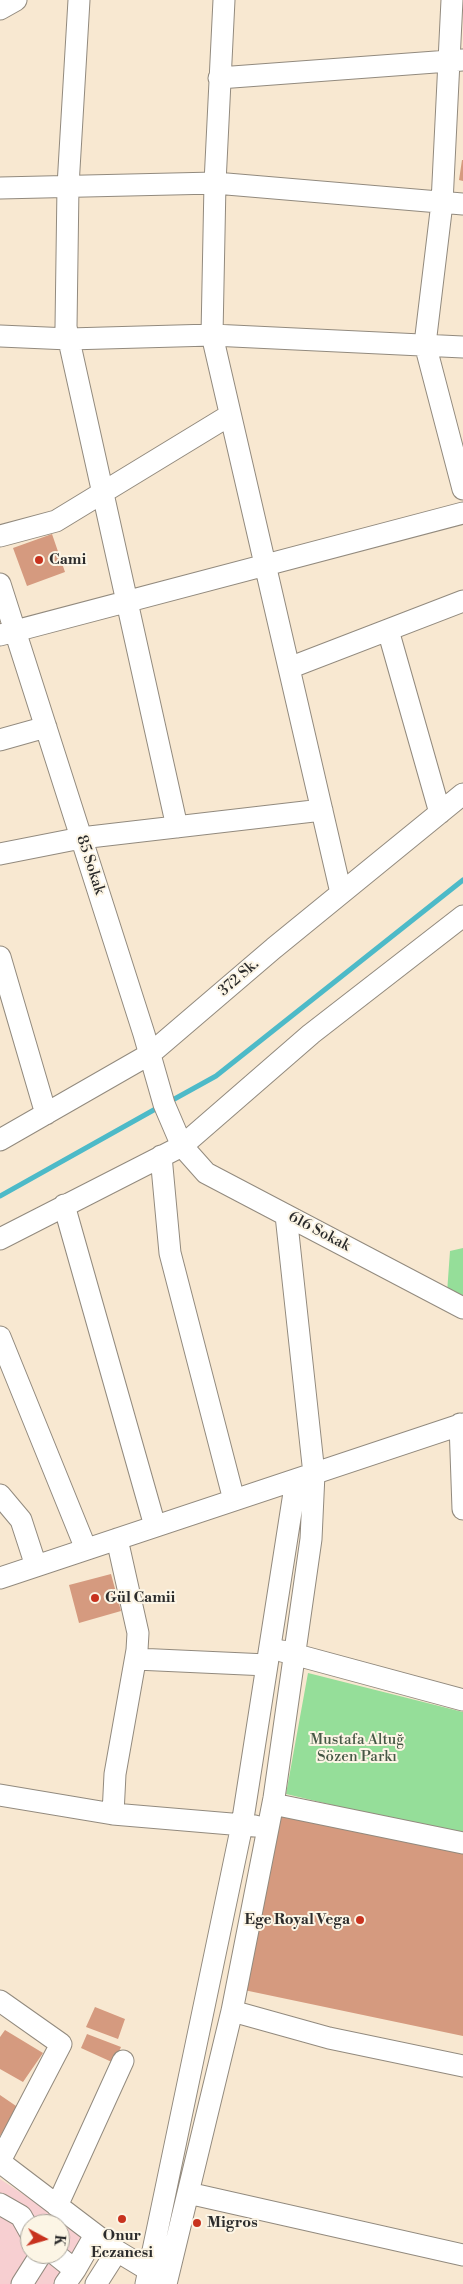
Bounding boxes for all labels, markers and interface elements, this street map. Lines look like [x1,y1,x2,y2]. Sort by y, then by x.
place label: Cami [49,551,86,569]
marker: Cami [33,554,45,566]
street label: 85 Sokak [72,833,108,897]
street label: 372 Sk. [215,956,263,1000]
street label: 616 Sokak [285,1208,353,1256]
place label: Gül Camii [105,1589,175,1607]
marker: Gül Camii [89,1592,101,1604]
park label: Mustafa Altuğ Sözen Parkı [310,1731,404,1766]
place label: Ege Royal Vega [245,1911,350,1929]
marker: Ege Royal Vega [354,1914,366,1926]
marker: Onur Eczanesi [116,2213,128,2225]
north arrow [20,2214,70,2264]
place label: Migros [207,2214,258,2232]
marker: Migros [191,2217,203,2229]
place label: Onur Eczanesi [91,2227,153,2262]
text: K [49,2234,68,2247]

